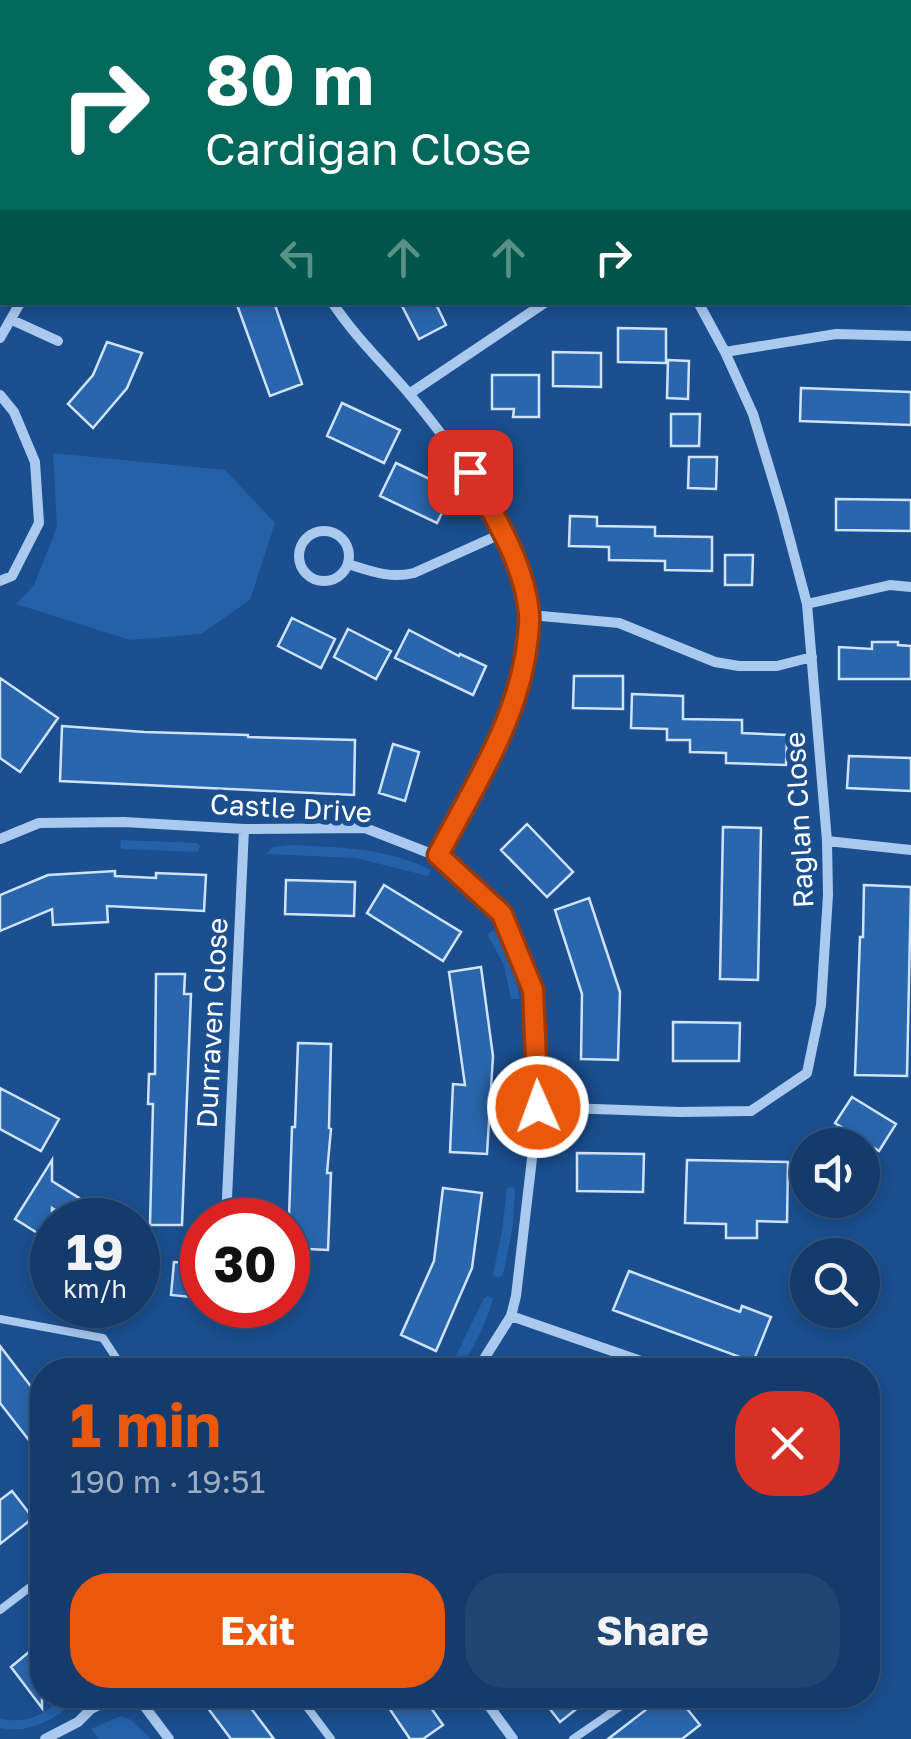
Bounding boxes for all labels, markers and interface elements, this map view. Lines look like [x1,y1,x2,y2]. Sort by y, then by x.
text: 80 m [205,36,374,120]
icon: right [40,40,170,170]
text: Cardigan Close [205,121,531,175]
icon: left [271,230,326,285]
icon: ahead [376,230,431,285]
icon: ahead [481,230,536,285]
icon: right [586,230,641,285]
pin [428,430,513,515]
icon: arrive [443,445,498,500]
street label: Raglan Close [777,731,820,909]
street label: Castle Drive [209,787,373,828]
street label: Dunraven Close [190,917,233,1129]
position arrow [486,1055,590,1159]
map controls [790,1128,880,1328]
button: sound [790,1128,880,1218]
speed limit sign: 30 [180,1198,310,1328]
text: 19 [66,1221,124,1281]
button: search [790,1238,880,1328]
text: km/h [63,1273,127,1304]
text: 1 min [70,1388,221,1460]
button: close [735,1391,840,1496]
text: 190 m · 19:51 [70,1462,265,1500]
button: Exit [70,1573,445,1688]
button: Share [465,1573,840,1688]

